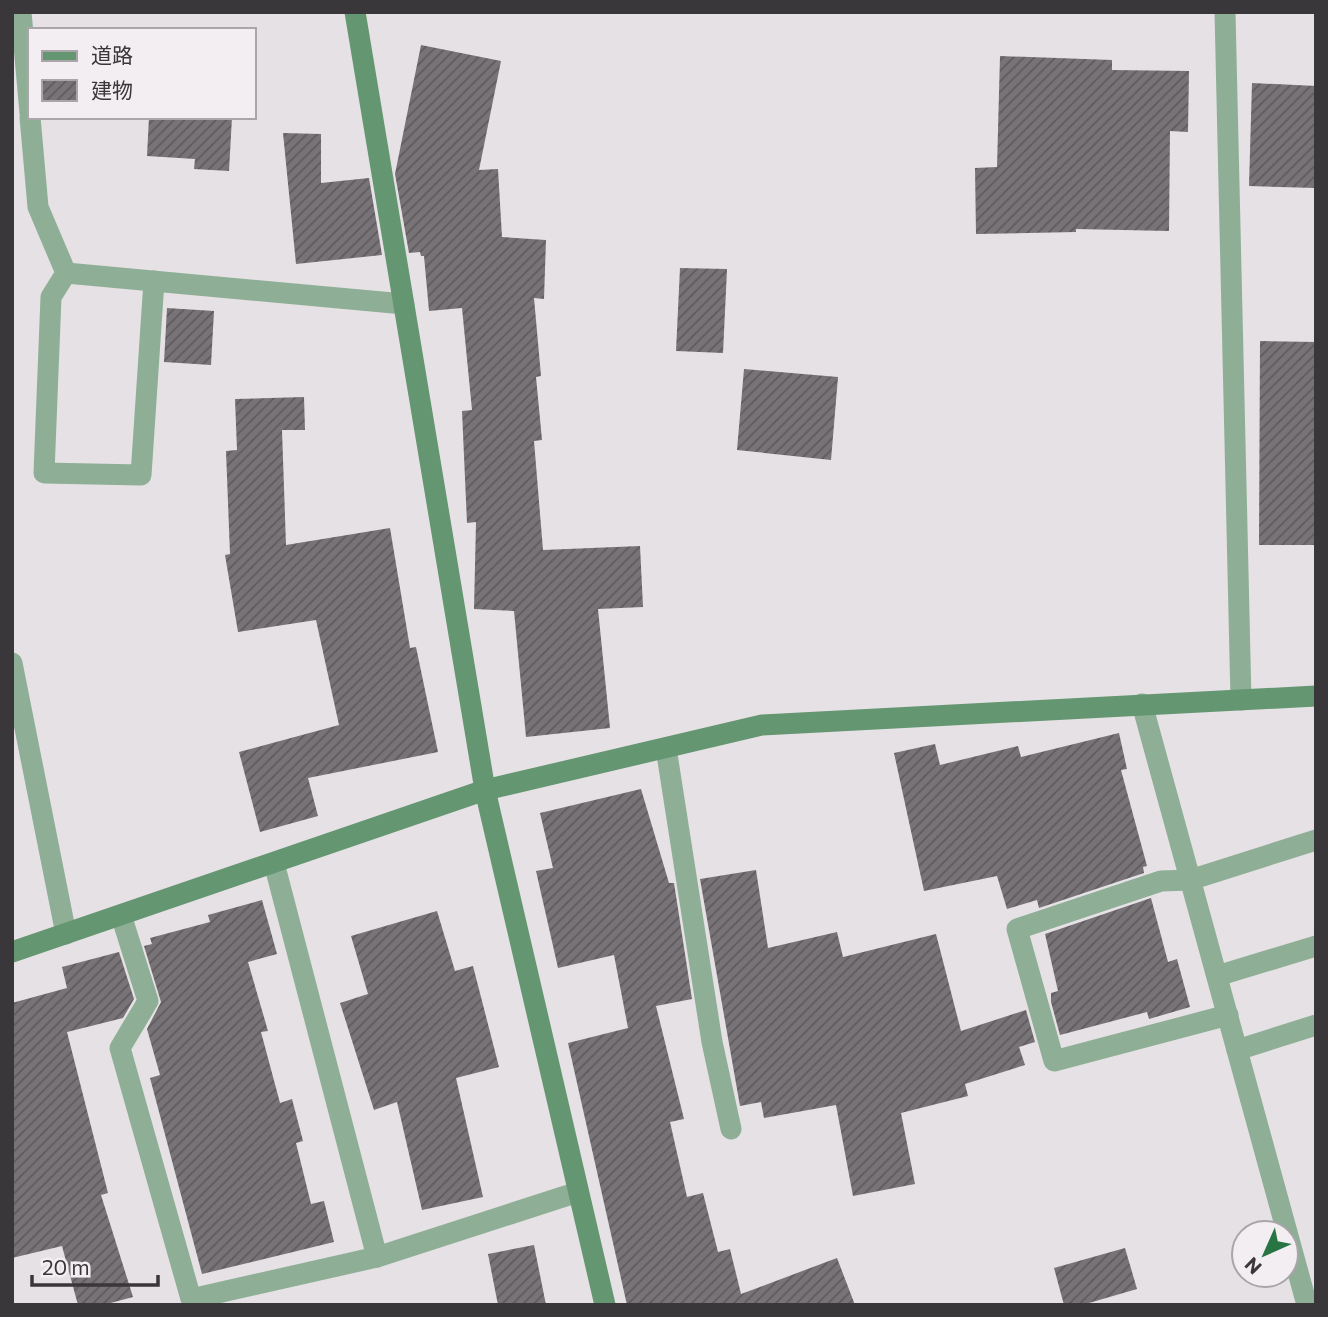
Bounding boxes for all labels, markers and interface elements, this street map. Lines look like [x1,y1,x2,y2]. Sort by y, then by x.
legend [28,28,256,119]
text: 道路 [91,42,133,67]
text: 建物 [91,77,133,102]
north arrow [1230,1219,1300,1289]
scale bar [32,1244,158,1288]
text: N [1239,1253,1266,1280]
text: 20 m [42,1254,90,1279]

